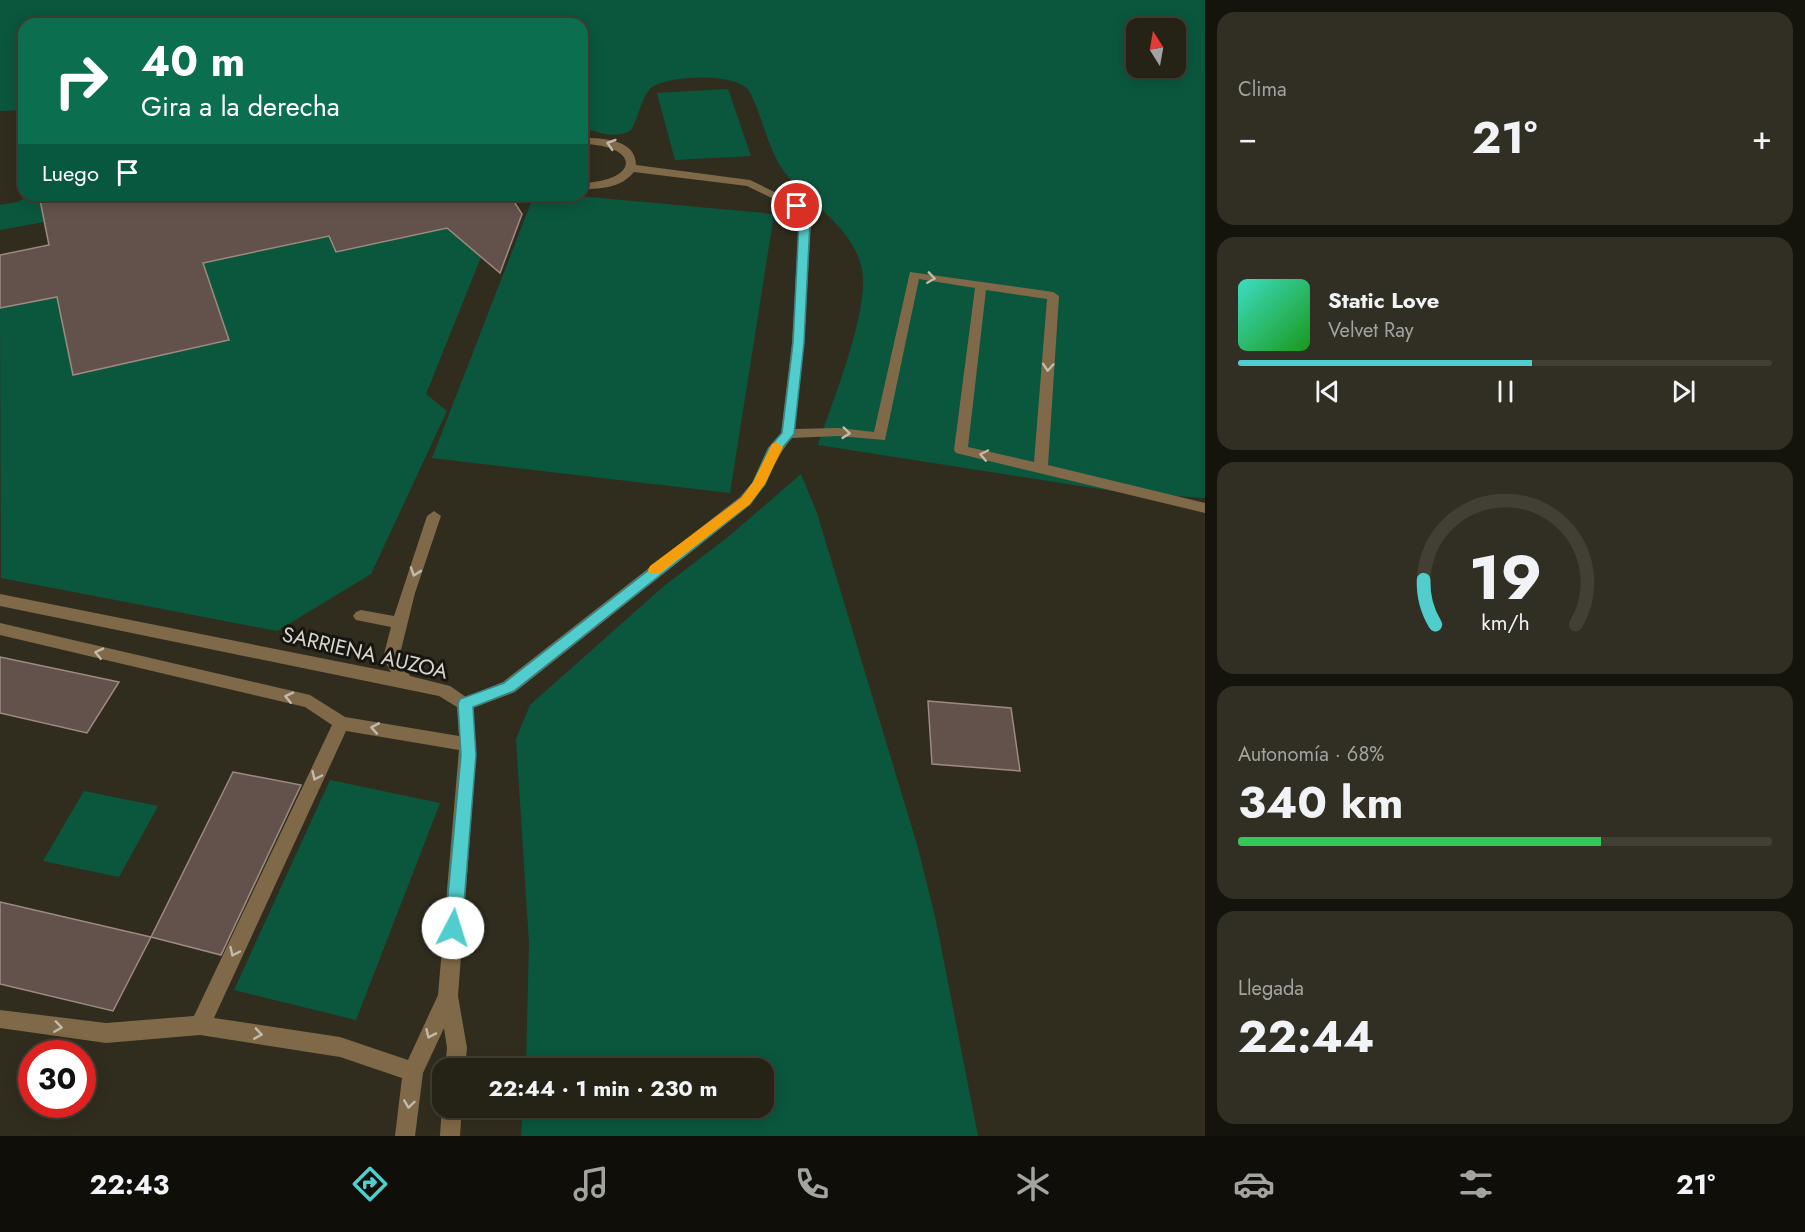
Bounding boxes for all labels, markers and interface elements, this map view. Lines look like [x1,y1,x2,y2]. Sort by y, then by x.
north arrow [1126,18,1186,78]
map controls [1126,18,1186,78]
text: 40 m [141,31,245,92]
icon: right [42,42,120,120]
text: Clima [1238,75,1287,104]
text: Gira a la derecha [141,87,340,126]
text: 21° [1472,105,1537,170]
text: − [1238,114,1257,161]
text: + [1752,114,1772,161]
one-way arrow [606,139,617,152]
icon: arrive [111,156,144,189]
text: Luego [42,157,99,189]
pin [771,180,822,231]
icon: arrive [780,189,813,222]
one-way arrow [926,271,935,283]
text: Static Love [1328,284,1439,316]
text: Velvet Ray [1328,316,1414,345]
one-way arrow [1042,363,1055,372]
icon: previous [1311,375,1344,408]
icon: pause [1489,375,1522,408]
icon: next [1667,375,1700,408]
one-way arrow [842,426,851,439]
one-way arrow [979,449,989,462]
text: 19 [1468,532,1542,622]
one-way arrow [409,566,422,576]
text: km/h [1481,607,1529,638]
street label: SARRIENA AUZOA [279,619,451,687]
one-way arrow [94,647,104,660]
one-way arrow [284,692,294,705]
one-way arrow [370,723,379,735]
text: Autonomía · 68% [1238,740,1384,769]
one-way arrow [312,769,324,780]
text: 340 km [1238,770,1404,835]
position arrow [421,896,485,960]
one-way arrow [229,946,241,957]
text: Llegada [1238,974,1304,1003]
text: 22:44 [1238,1004,1374,1069]
one-way arrow [53,1020,63,1032]
one-way arrow [253,1027,263,1039]
one-way arrow [426,1028,438,1039]
speed limit sign: 30 [18,1040,96,1118]
text: 22:44 · 1 min · 230 m [488,1072,718,1104]
one-way arrow [403,1099,416,1109]
icon: directions [349,1163,391,1205]
icon: music [570,1163,612,1205]
icon: phone [791,1163,833,1205]
icon: climate [1012,1163,1054,1205]
icon: car [1233,1163,1275,1205]
icon: filters [1455,1163,1497,1205]
text: 22:43 [90,1165,169,1204]
text: 21° [1676,1165,1715,1204]

